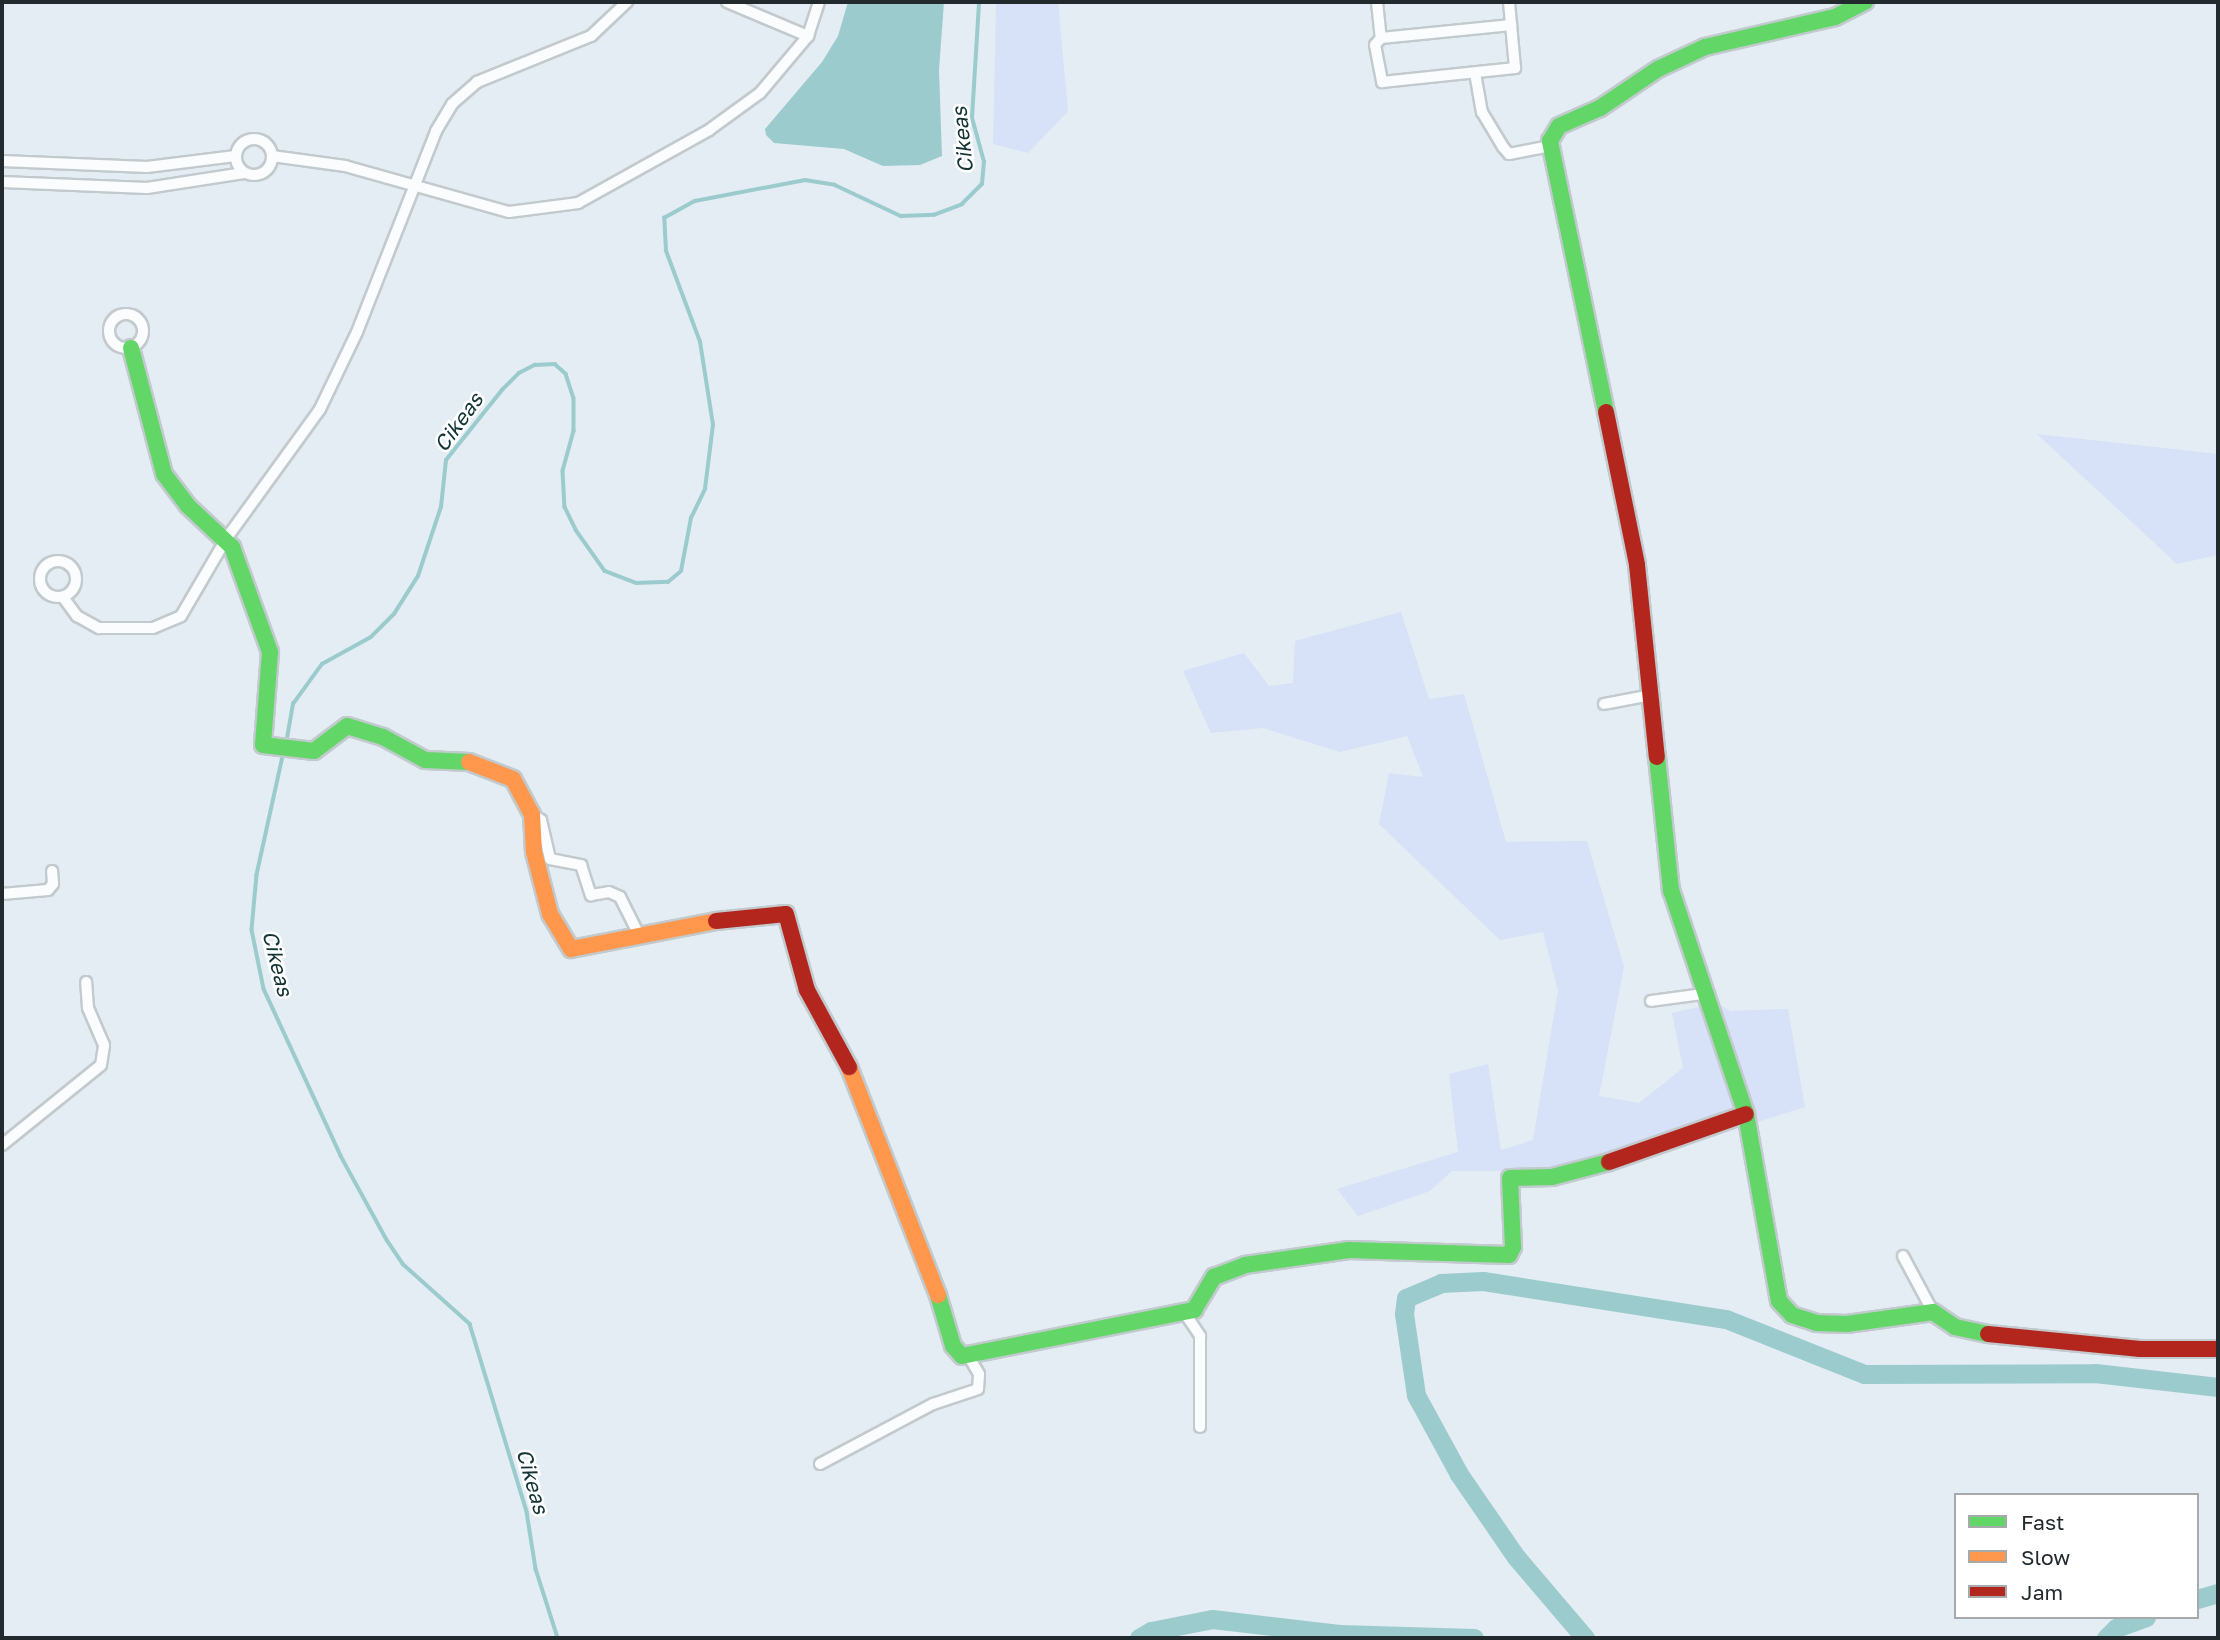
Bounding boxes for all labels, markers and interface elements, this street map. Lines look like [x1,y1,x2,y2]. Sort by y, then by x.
water label: Cikeas [946,106,978,174]
water label: Cikeas [428,388,488,456]
water label: Cikeas [258,928,298,998]
water label: Cikeas [512,1446,554,1516]
legend [1954,1493,2199,1619]
text: Fast [2021,1509,2064,1535]
text: Slow [2021,1544,2070,1570]
text: Jam [2021,1579,2063,1605]

